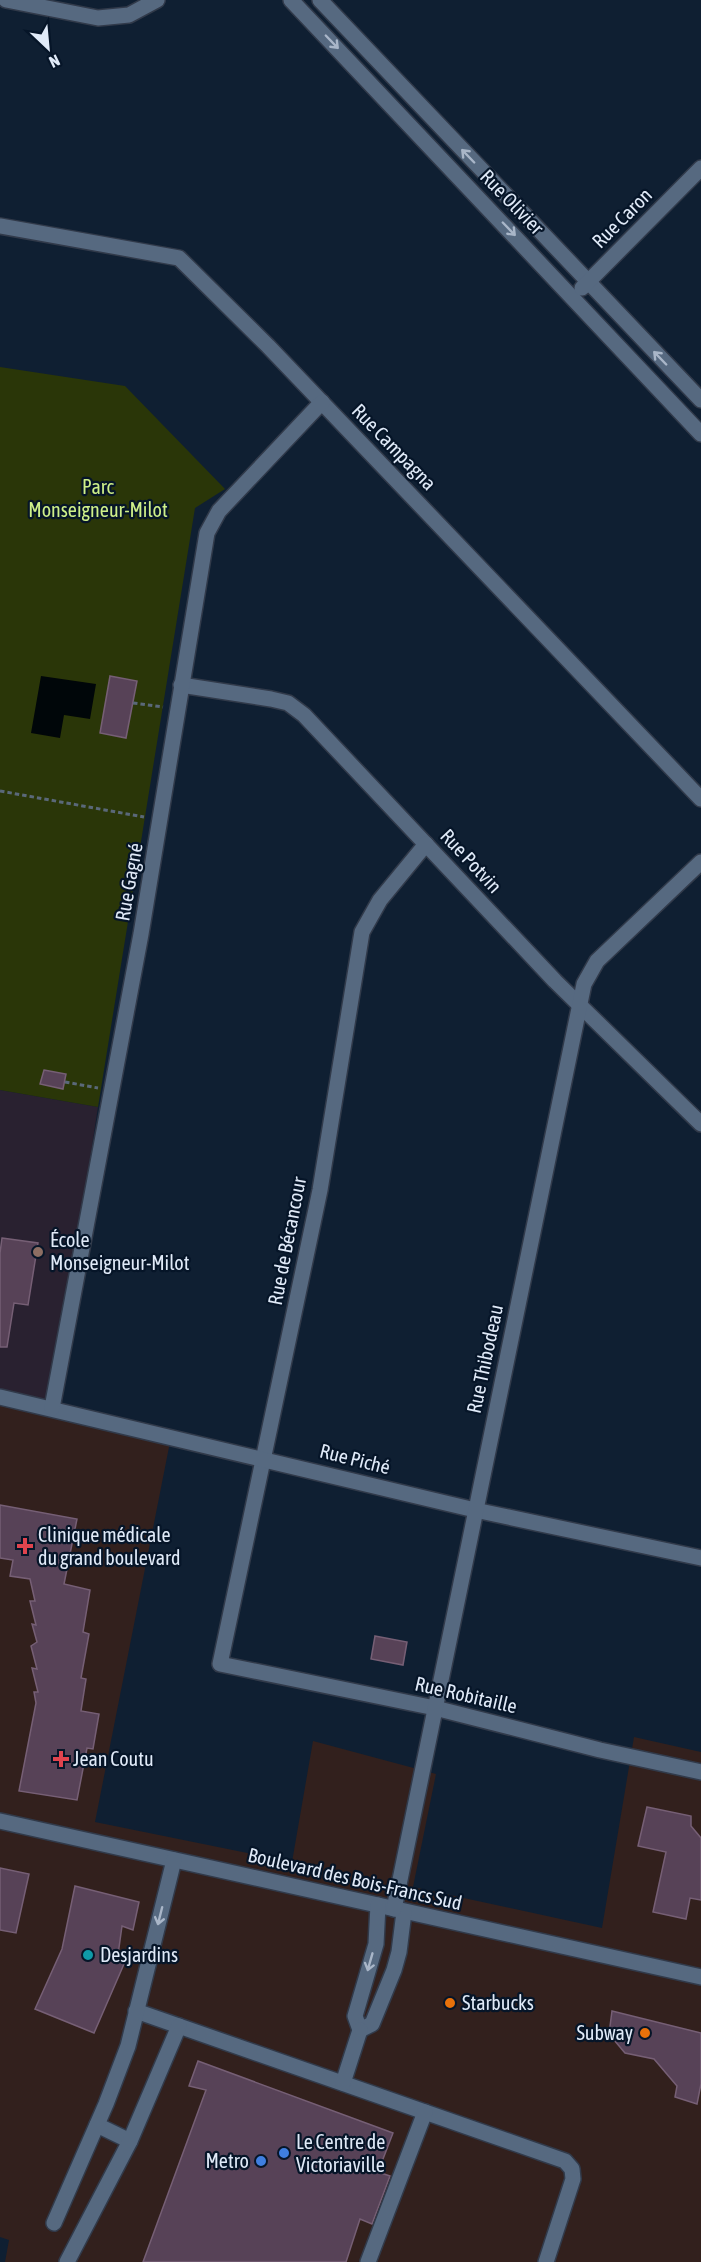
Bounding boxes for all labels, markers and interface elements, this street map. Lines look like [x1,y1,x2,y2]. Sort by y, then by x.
north arrow [18,18,78,78]
one-way arrow [324,35,339,50]
text: N [46,51,63,72]
one-way arrow [461,149,475,164]
street label: Rue Olivier [476,165,549,240]
street label: Rue Caron [587,183,656,252]
one-way arrow [502,222,516,237]
one-way arrow [654,351,668,366]
street label: Rue Campagna [348,399,441,494]
park label: Parc Monseigneur-Milot [28,475,168,521]
street label: Rue Potvin [436,824,507,897]
street label: Rue Gagné [110,841,147,923]
street label: Rue de Bécancour [263,1174,310,1307]
place label: École Monseigneur-Milot [50,1228,190,1274]
marker: École Monseigneur-Milot [31,1245,45,1259]
street label: Rue Thibodeau [462,1302,507,1415]
street label: Rue Piché [318,1439,393,1478]
place label: Clinique médicale du grand boulevard [38,1523,180,1569]
marker: Clinique médicale du grand boulevard [16,1537,34,1555]
street label: Rue Robitaille [413,1672,519,1717]
place label: Jean Coutu [73,1747,154,1770]
marker: Jean Coutu [54,1752,68,1766]
street label: Boulevard des Bois-Francs Sud [246,1843,464,1914]
one-way arrow [154,1907,166,1926]
place label: Desjardins [100,1943,178,1966]
marker: Desjardins [81,1948,95,1962]
one-way arrow [364,1953,376,1972]
place label: Starbucks [462,1991,534,2014]
marker: Starbucks [443,1996,457,2010]
place label: Subway [576,2021,633,2044]
marker: Subway [638,2026,652,2040]
place label: Le Centre de Victoriaville [296,2130,385,2176]
marker: Le Centre de Victoriaville [277,2146,291,2160]
place label: Metro [205,2149,249,2172]
marker: Metro [254,2154,268,2168]

